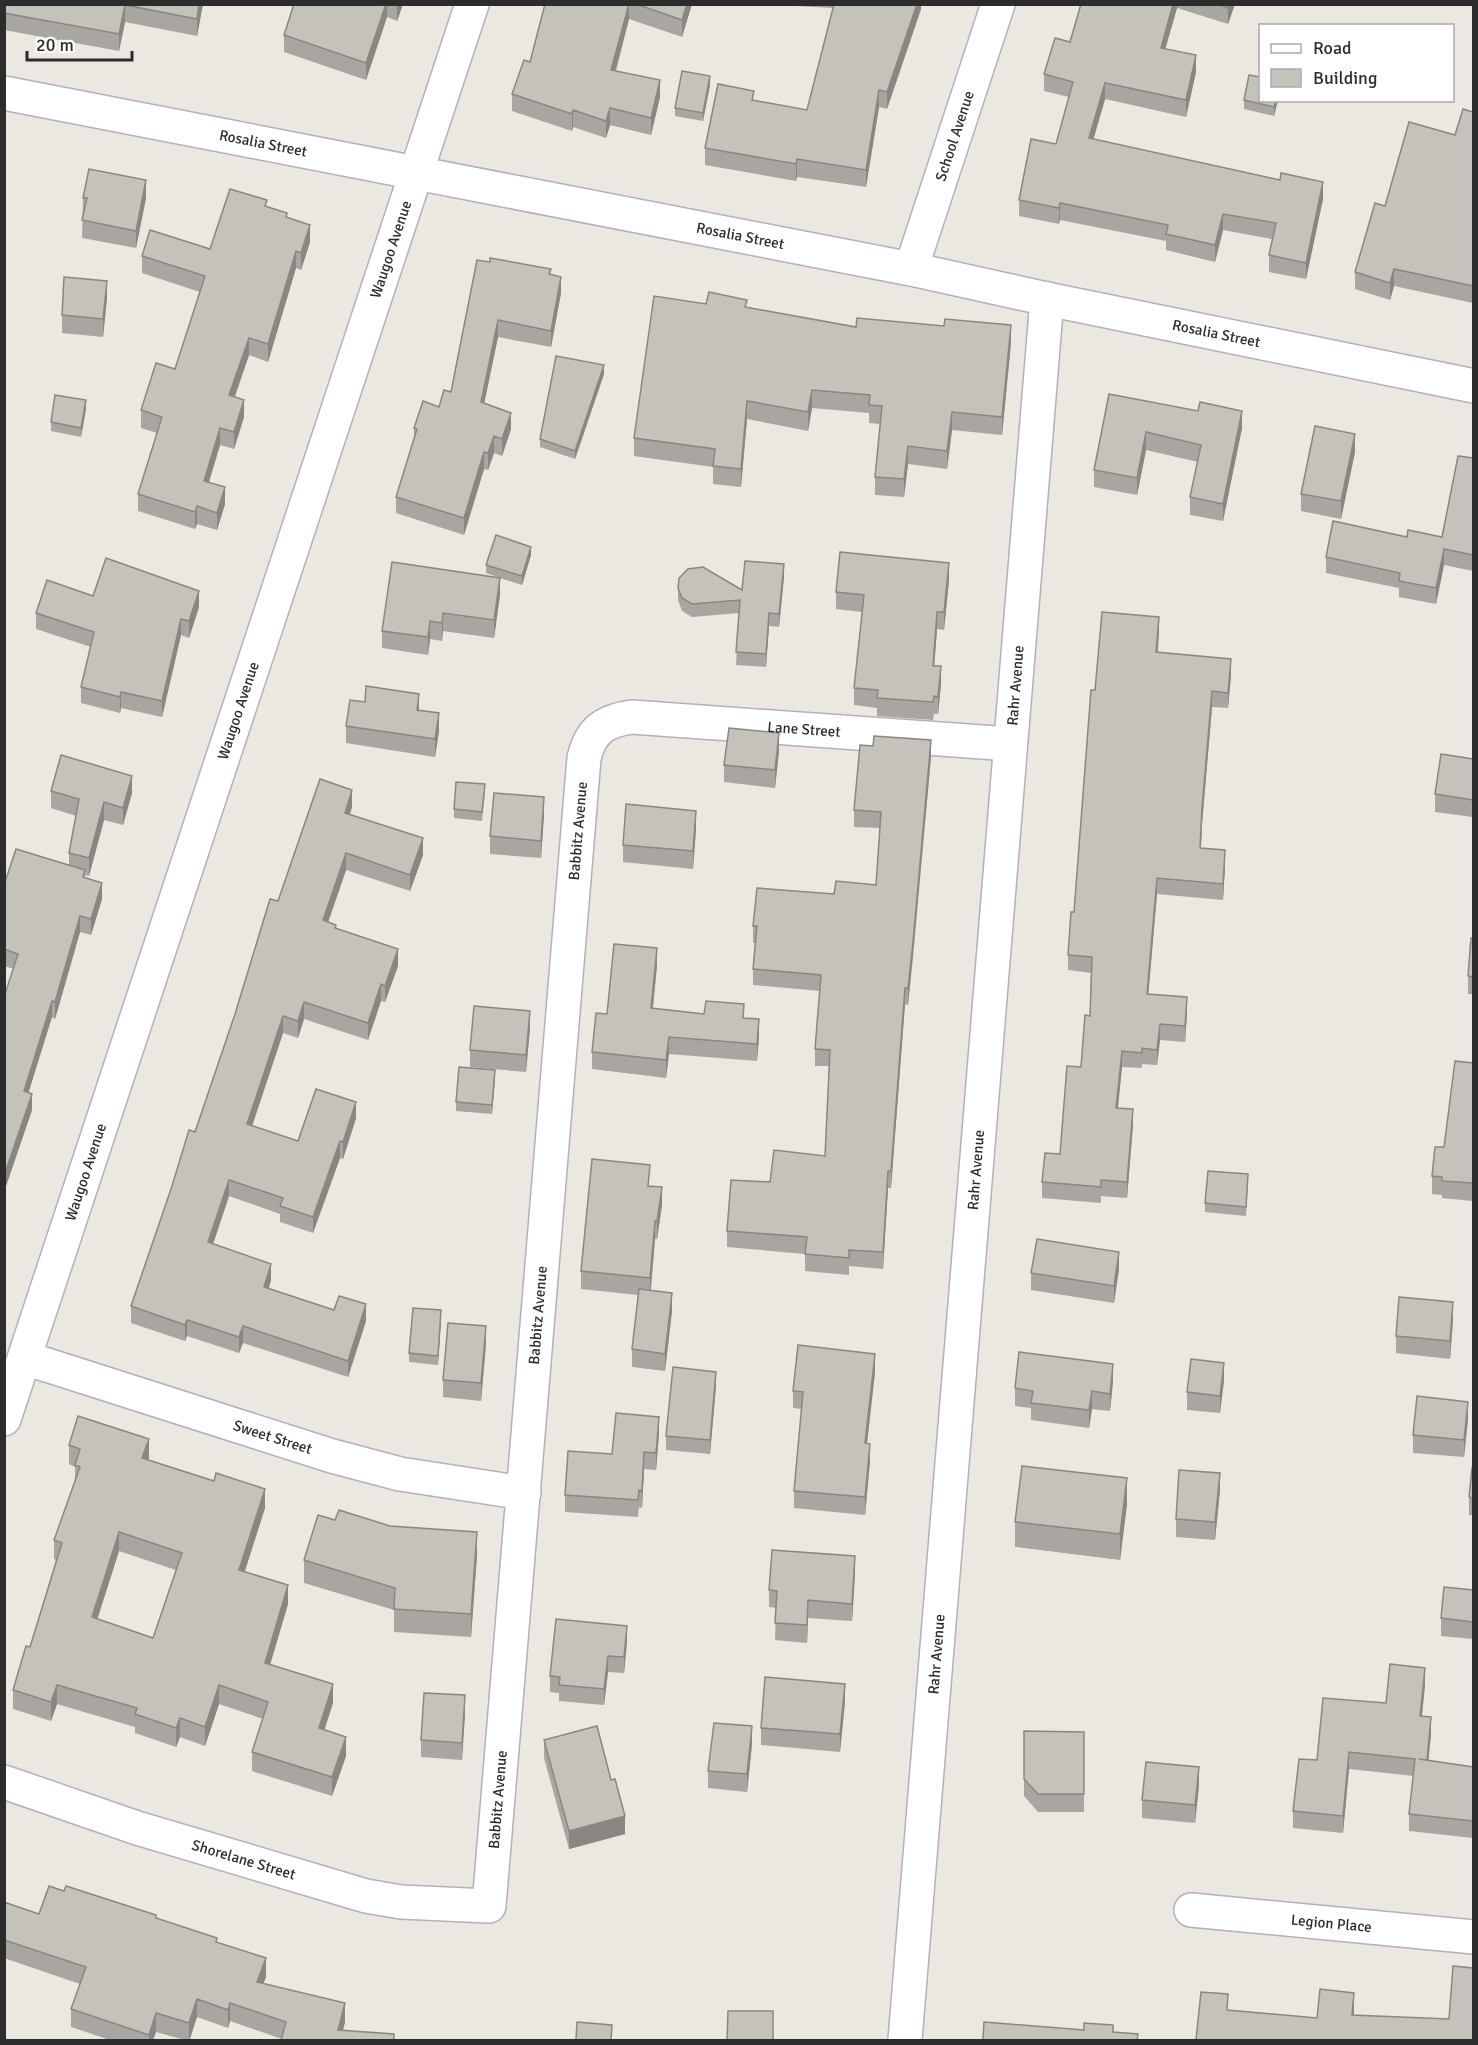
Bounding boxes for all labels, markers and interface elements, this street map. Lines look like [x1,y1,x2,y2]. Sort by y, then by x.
scale bar [27,24,132,62]
legend [1259,24,1454,102]
text: 20 m [36,34,74,56]
text: Road [1313,37,1352,59]
text: Building [1313,67,1377,89]
street label: School Avenue [931,89,978,183]
street label: Rosalia Street [218,126,309,161]
street label: Waugoo Avenue [366,198,415,300]
street label: Rosalia Street [695,219,786,253]
street label: Rosalia Street [1171,316,1262,351]
street label: Rahr Avenue [1003,645,1028,726]
street label: Waugoo Avenue [214,660,263,762]
street label: Lane Street [767,718,841,741]
street label: Babbitz Avenue [565,781,591,881]
street label: Waugoo Avenue [61,1121,110,1223]
street label: Rahr Avenue [964,1129,988,1211]
street label: Babbitz Avenue [525,1265,551,1365]
street label: Sweet Street [231,1416,314,1458]
street label: Rahr Avenue [924,1613,949,1695]
street label: Babbitz Avenue [485,1750,511,1850]
street label: Shorelane Street [190,1836,298,1884]
street label: Legion Place [1290,1911,1373,1936]

